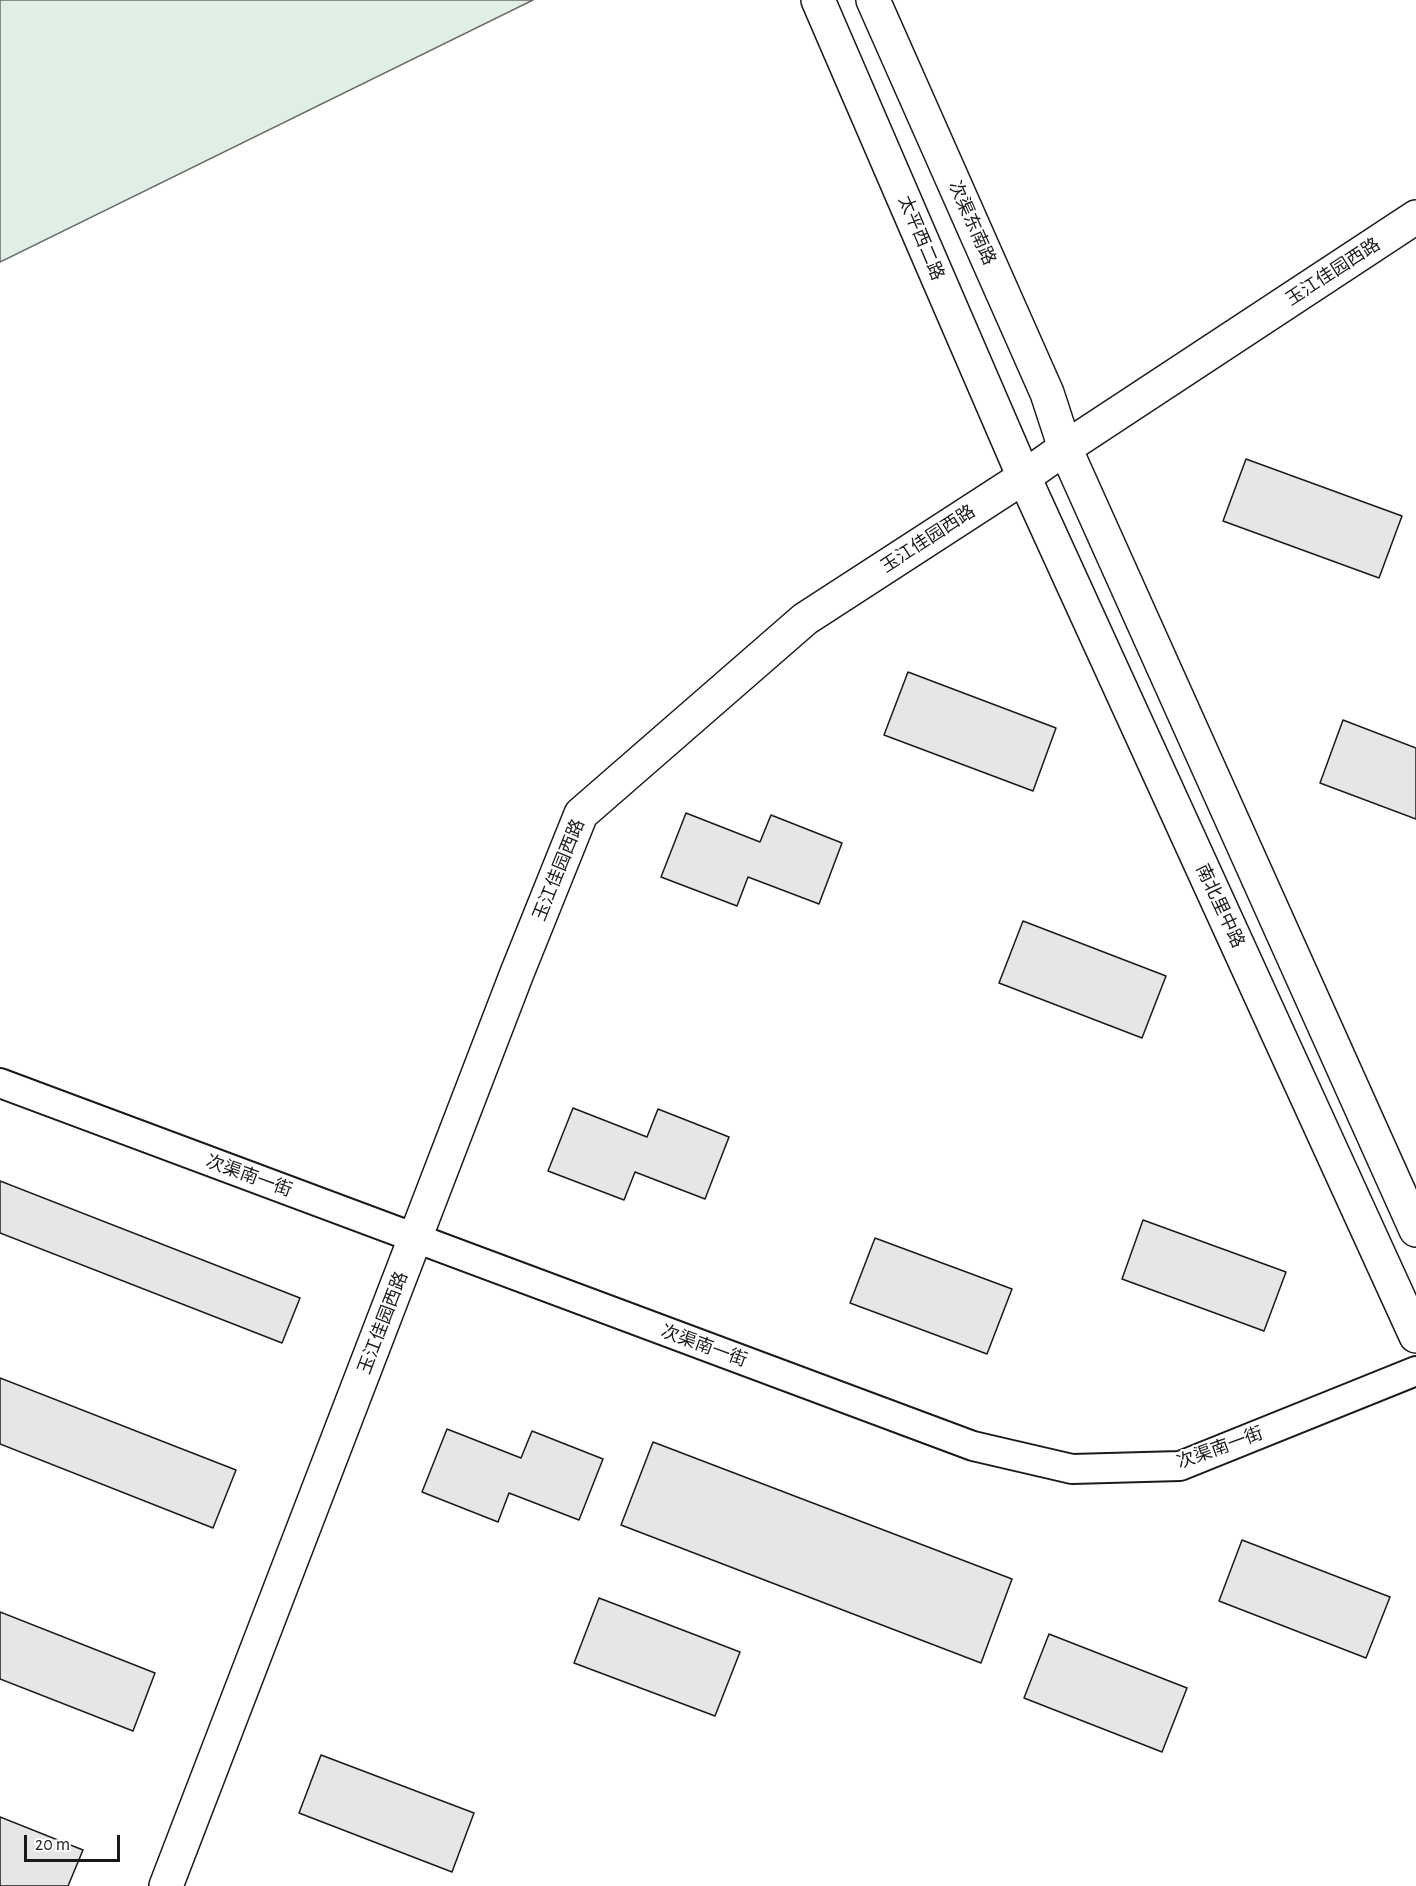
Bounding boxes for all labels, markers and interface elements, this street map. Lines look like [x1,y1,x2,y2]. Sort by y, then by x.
street label: 次渠东南路 [944,177,1000,269]
street label: 太平西二路 [893,192,949,284]
street label: 玉江佳园西路 [1282,234,1384,310]
street label: 玉江佳园西路 [877,501,979,577]
street label: 玉江佳园西路 [529,816,589,924]
street label: 南北里中路 [1191,861,1249,951]
street label: 次渠南一街 [203,1150,295,1202]
street label: 玉江佳园西路 [354,1269,412,1377]
street label: 次渠南一街 [658,1320,750,1372]
street label: 次渠南一街 [1174,1422,1266,1474]
scale bar [27,1823,123,1861]
text: 20 m [35,1836,70,1854]

